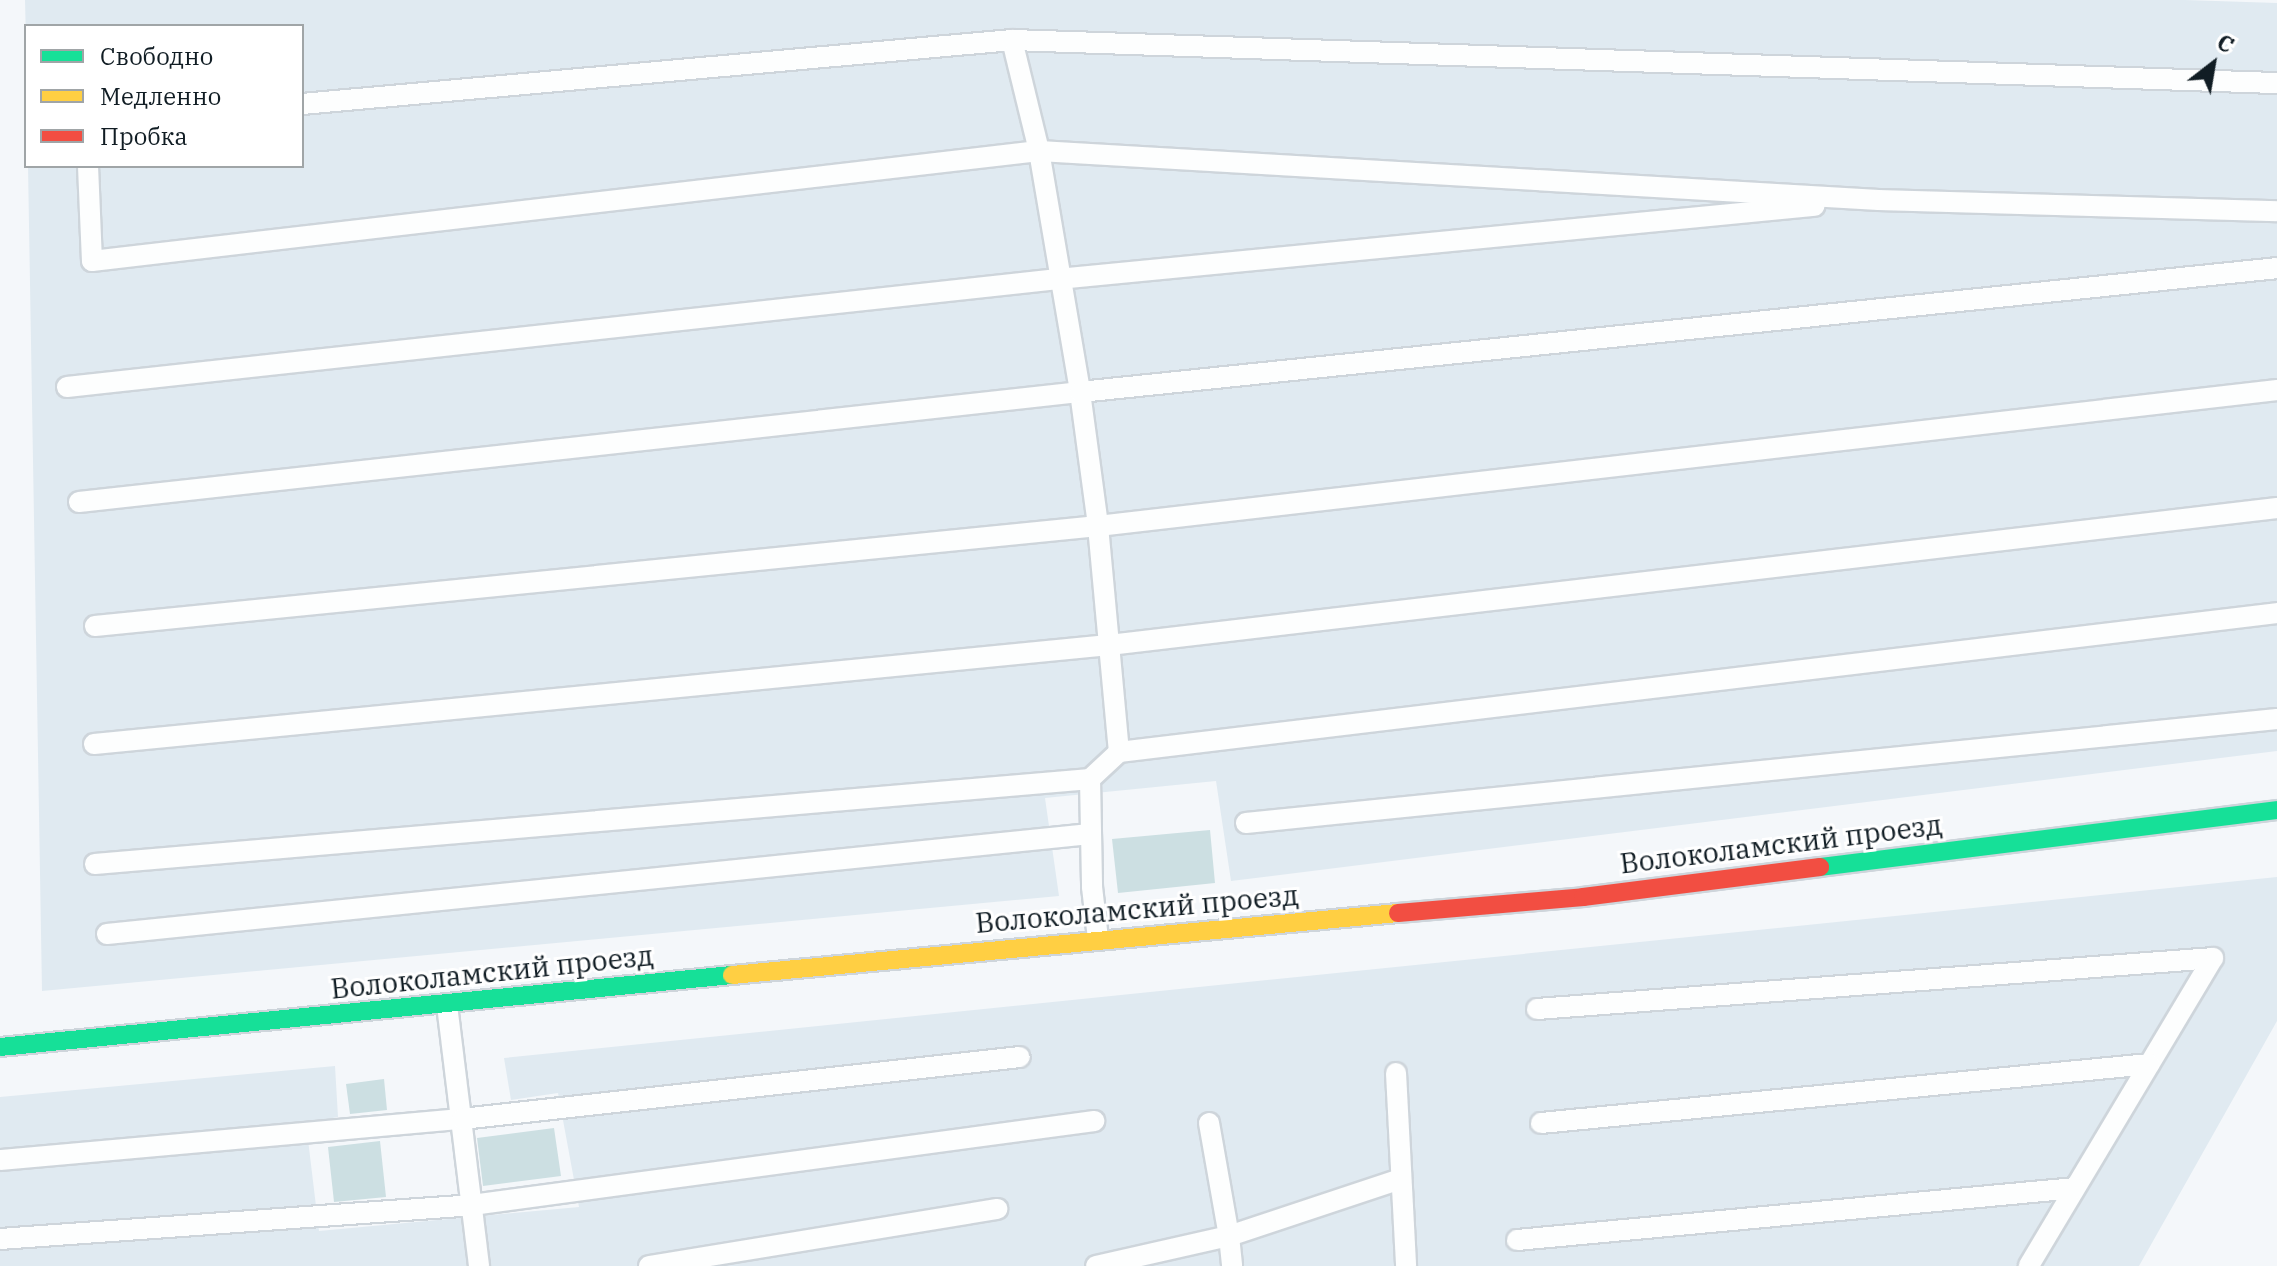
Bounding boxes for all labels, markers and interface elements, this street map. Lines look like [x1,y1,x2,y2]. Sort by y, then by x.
legend [24,24,304,168]
north arrow [2173,24,2253,104]
text: С [2212,27,2239,59]
text: Свободно [100,40,213,72]
text: Медленно [100,80,221,112]
text: Пробка [100,120,188,152]
street label: Волоколамский проезд [1618,808,1944,880]
street label: Волоколамский проезд [974,878,1300,940]
street label: Волоколамский проезд [329,938,655,1006]

